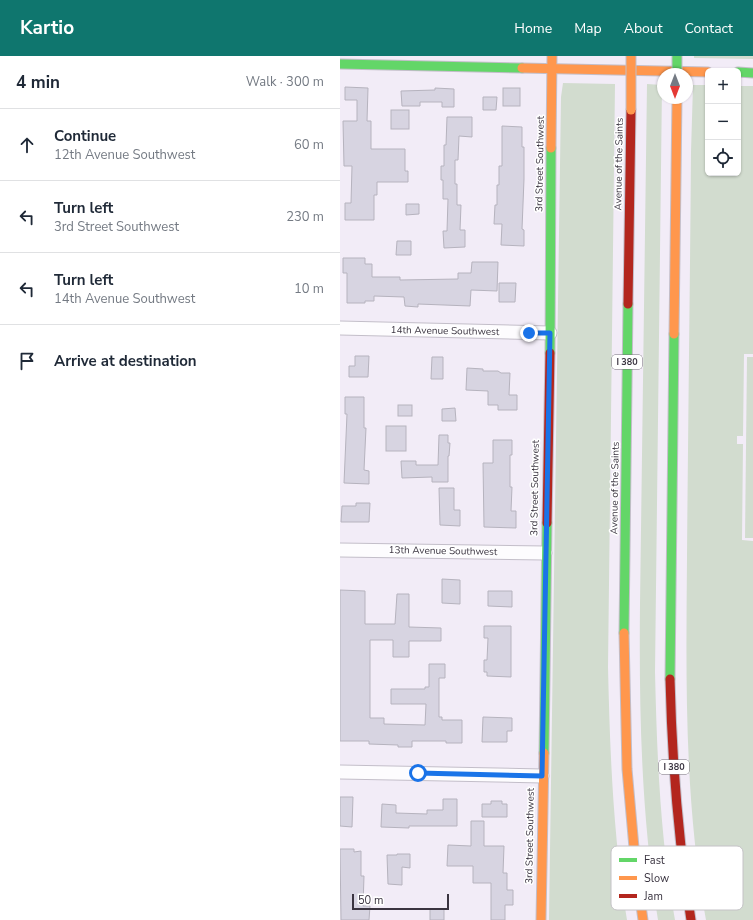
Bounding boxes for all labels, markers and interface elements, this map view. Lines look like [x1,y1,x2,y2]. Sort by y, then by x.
text: Kartio [20,15,74,41]
text: Home [514,19,552,38]
text: Map [574,19,602,38]
text: About [624,19,663,38]
text: Contact [685,19,733,38]
north arrow [657,68,693,104]
map controls [705,68,741,176]
button: + [705,68,741,104]
text: 4 min [16,71,60,94]
text: Walk · 300 m [246,73,324,91]
button: − [705,104,741,140]
street label: 3rd Street Southwest [532,115,548,212]
street label: Avenue of the Saints [611,117,627,211]
text: Continue [54,126,116,146]
icon: ahead [16,134,38,156]
text: 60 m [294,136,324,154]
button: locate [705,140,741,176]
text: 12th Avenue Southwest [54,146,195,164]
text: Turn left [54,198,113,218]
icon: left [16,206,38,228]
text: 230 m [286,208,324,226]
text: 3rd Street Southwest [54,218,179,236]
text: Turn left [54,270,113,290]
icon: left [16,278,38,300]
text: 10 m [294,280,324,298]
text: 14th Avenue Southwest [54,290,195,308]
street label: 14th Avenue Southwest [391,323,500,339]
route end [520,324,538,342]
icon: arrive [16,350,38,372]
text: Arrive at destination [54,351,197,371]
road number: I 380 [612,355,642,369]
street label: 3rd Street Southwest [527,439,543,536]
street label: Avenue of the Saints [607,441,623,535]
street label: 13th Avenue Southwest [389,543,498,559]
road number: I 380 [659,760,689,774]
route start [409,764,427,782]
street label: 3rd Street Southwest [522,787,538,884]
legend [611,846,743,910]
text: Fast [644,853,665,868]
text: Slow [644,871,669,886]
text: Jam [643,889,663,904]
scale bar [352,892,449,911]
text: 50 m [358,893,383,908]

